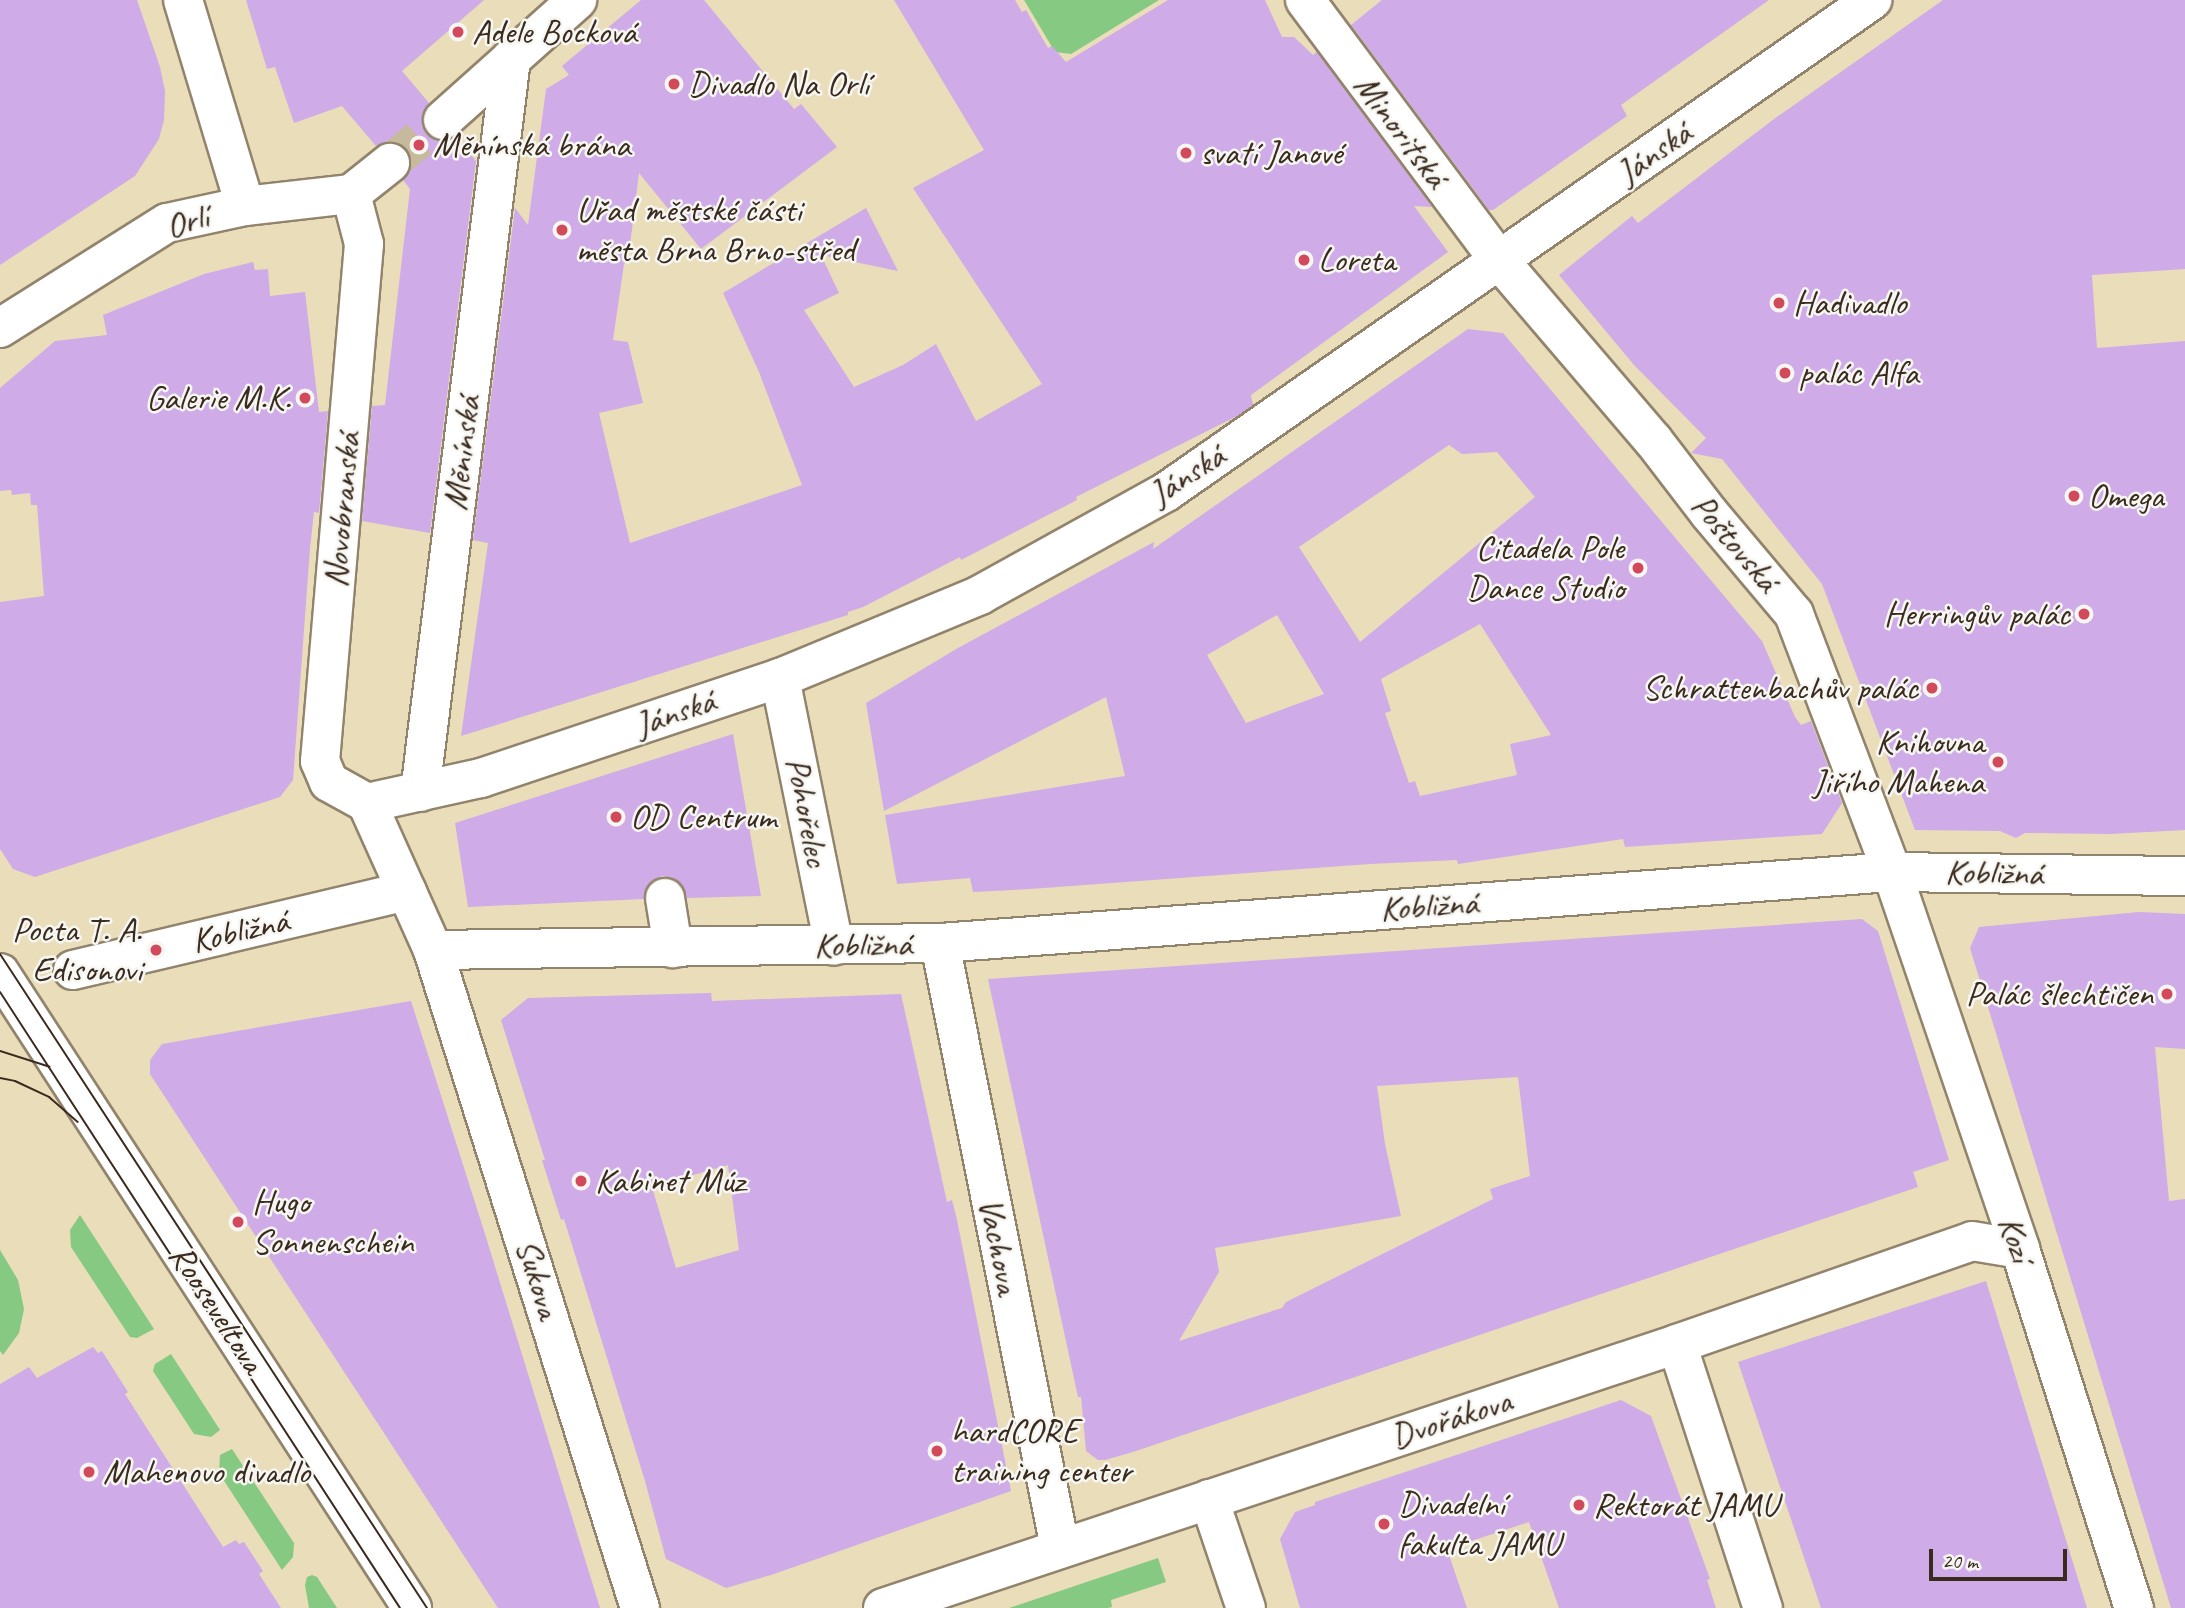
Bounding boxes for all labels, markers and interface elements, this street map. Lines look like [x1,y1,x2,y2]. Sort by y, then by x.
place label: Adele Bocková [472,11,635,53]
marker: Adele Bocková [450,24,466,40]
place label: Divadlo Na Orlí [688,63,869,105]
street label: Minoritská [1345,66,1457,196]
marker: Divadlo Na Orlí [666,76,682,92]
street label: Jánská [1608,112,1700,194]
place label: Měnínská brána [433,124,630,166]
place label: svatí Janové [1200,132,1342,174]
marker: Měnínská brána [411,137,427,153]
marker: svatí Janové [1178,145,1194,161]
place label: Ǔřad městské části města Brna Brno-střed [576,189,856,271]
street label: Orlí [161,196,213,248]
marker: Ǔřad městské části města Brna Brno-střed [554,222,570,238]
place label: Loreta [1318,239,1395,281]
marker: Loreta [1296,252,1312,268]
place label: Hadivadlo [1793,282,1906,324]
marker: Hadivadlo [1771,295,1787,311]
place label: palác Alfa [1799,352,1919,394]
marker: palác Alfa [1777,365,1793,381]
place label: Galerie M.K. [146,377,291,419]
marker: Galerie M.K. [297,390,313,406]
street label: Měnínská [434,394,490,512]
street label: Novobranská [314,431,370,589]
street label: Jánská [1141,435,1233,515]
place label: Omega [2088,475,2163,517]
street label: Poštovská [1682,485,1788,601]
marker: Omega [2066,488,2082,504]
place label: Citadela Pole Dance Studio [1466,527,1624,609]
marker: Citadela Pole Dance Studio [1630,560,1646,576]
place label: Herringův palác [1884,593,2070,635]
marker: Herringův palác [2076,606,2092,622]
place label: Schrattenbachův palác [1642,667,1918,709]
street label: Jánská [630,680,720,746]
marker: Schrattenbachův palác [1924,680,1940,696]
place label: Knihovna Jiřího Mahena [1812,721,1984,803]
street label: Pohořelec [776,754,838,870]
marker: Knihovna Jiřího Mahena [1990,754,2006,770]
place label: OD Centrum [630,796,776,838]
marker: OD Centrum [608,809,624,825]
street label: Kobližná [1945,851,2043,895]
street label: Kobližná [1379,882,1479,930]
street label: Kobližná [188,900,292,962]
place label: Pocta T. A. Edisonovi [12,909,142,991]
street label: Kobližná [814,923,912,967]
marker: Pocta T. A. Edisonovi [148,942,164,958]
place label: Palác šlechtičen [1966,973,2153,1015]
marker: Palác šlechtičen [2159,986,2175,1002]
place label: Kabinet Múz [595,1160,744,1202]
marker: Kabinet Múz [573,1173,589,1189]
place label: Hugo Sonnenschein [252,1181,413,1263]
street label: Vachova [969,1194,1029,1298]
street label: Kozí [1989,1211,2043,1267]
marker: Hugo Sonnenschein [230,1214,246,1230]
street label: Sukova [506,1234,570,1324]
street label: Rooseveltova [160,1237,274,1381]
street label: Dvořákova [1385,1380,1517,1458]
place label: hardCORE training center [951,1410,1131,1492]
marker: hardCORE training center [929,1443,945,1459]
place label: Mahenovo divadlo [103,1451,310,1493]
marker: Mahenovo divadlo [81,1464,97,1480]
place label: Divadelní fakulta JAMU [1398,1483,1560,1565]
place label: Rektorát JAMU [1593,1484,1778,1526]
marker: Rektorát JAMU [1571,1497,1587,1513]
marker: Divadelní fakulta JAMU [1376,1516,1392,1532]
scale bar [1933,1534,2071,1578]
text: 20 m [1942,1548,1978,1574]

